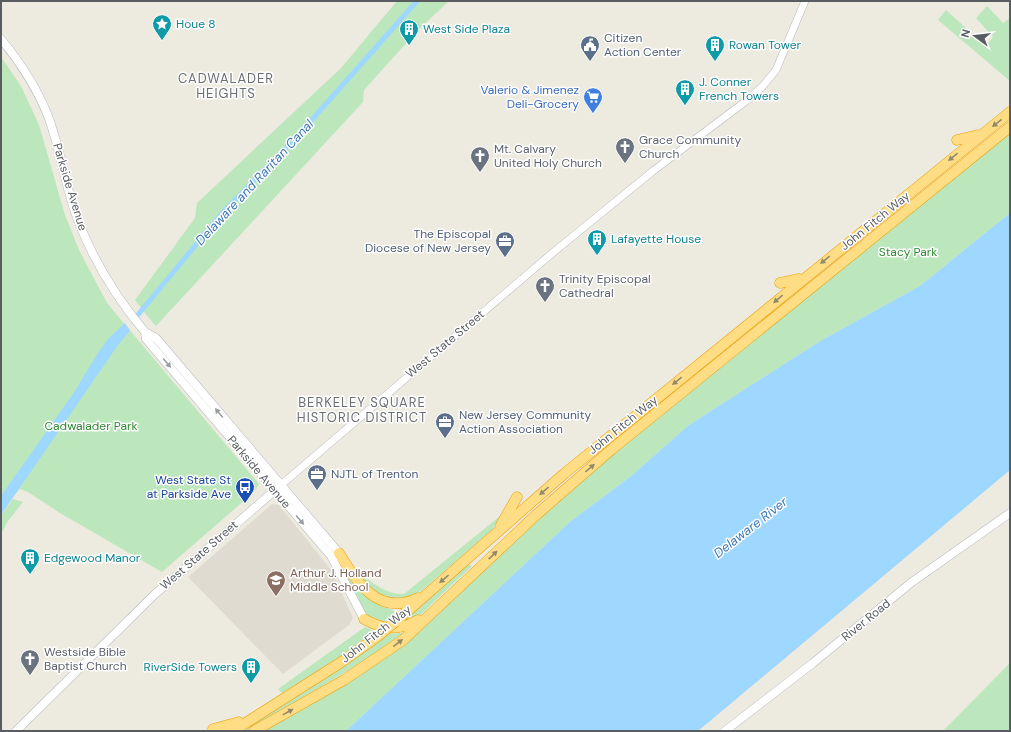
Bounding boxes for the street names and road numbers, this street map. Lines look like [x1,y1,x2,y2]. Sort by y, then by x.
street label: Parkside Avenue [49,141,91,233]
street label: John Fitch Way [837,188,913,254]
street label: West State Street [402,306,488,382]
street label: John Fitch Way [585,392,661,458]
street label: Parkside Avenue [224,432,294,512]
street label: West State Street [157,517,241,593]
street label: River Road [838,595,894,645]
street label: John Fitch Way [338,601,415,666]

